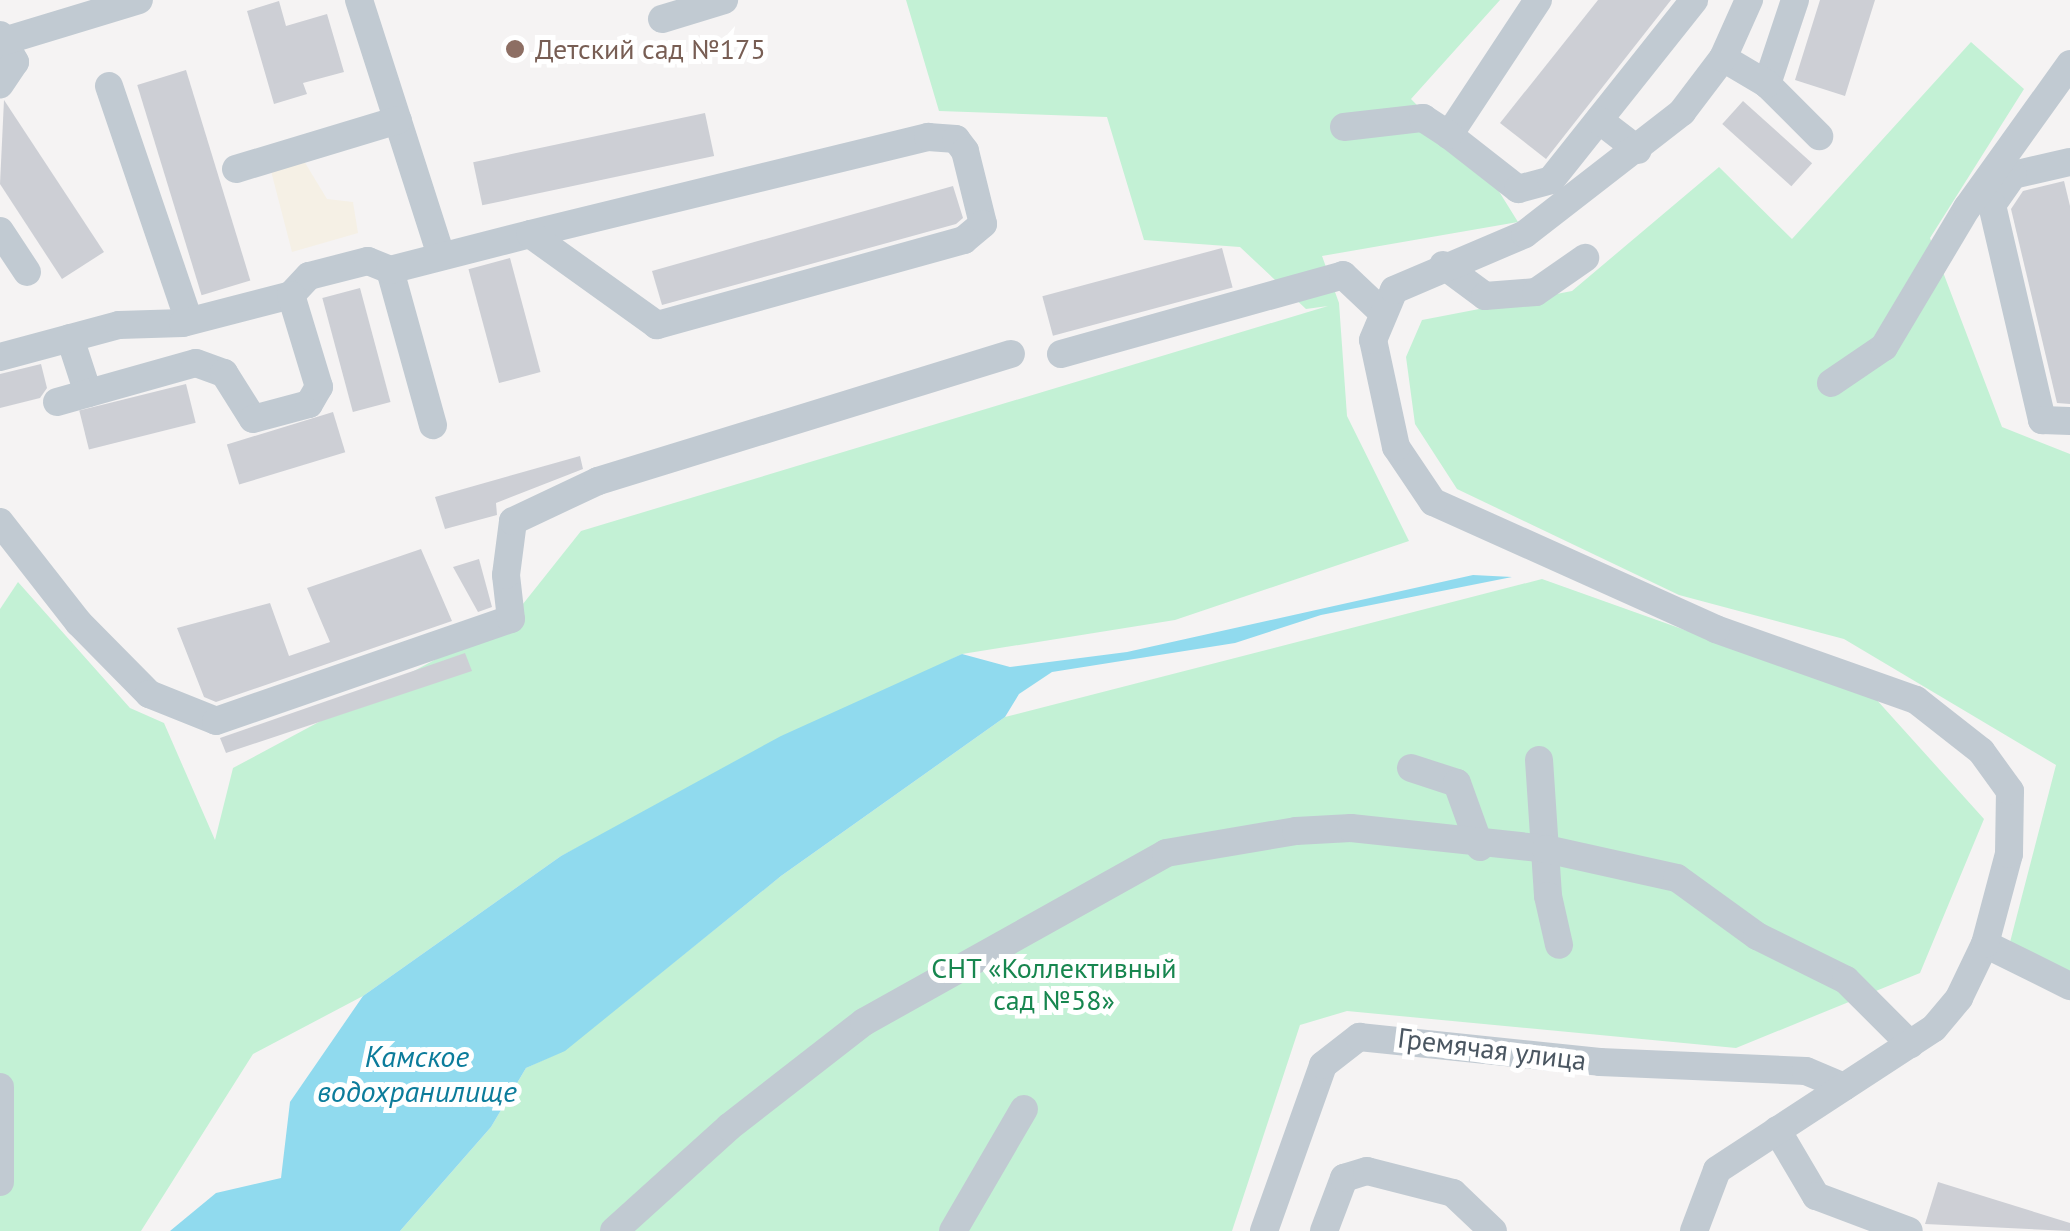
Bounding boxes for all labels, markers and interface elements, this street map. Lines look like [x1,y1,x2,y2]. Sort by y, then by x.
place label: Детский сад №175 [535,32,766,66]
marker: Детский сад №175 [504,38,526,60]
park label: СНТ «Коллективный сад №58» [931,951,1177,1017]
street label: Гремячая улица [1396,1021,1588,1077]
water label: Камское водохранилище [317,1038,517,1108]

